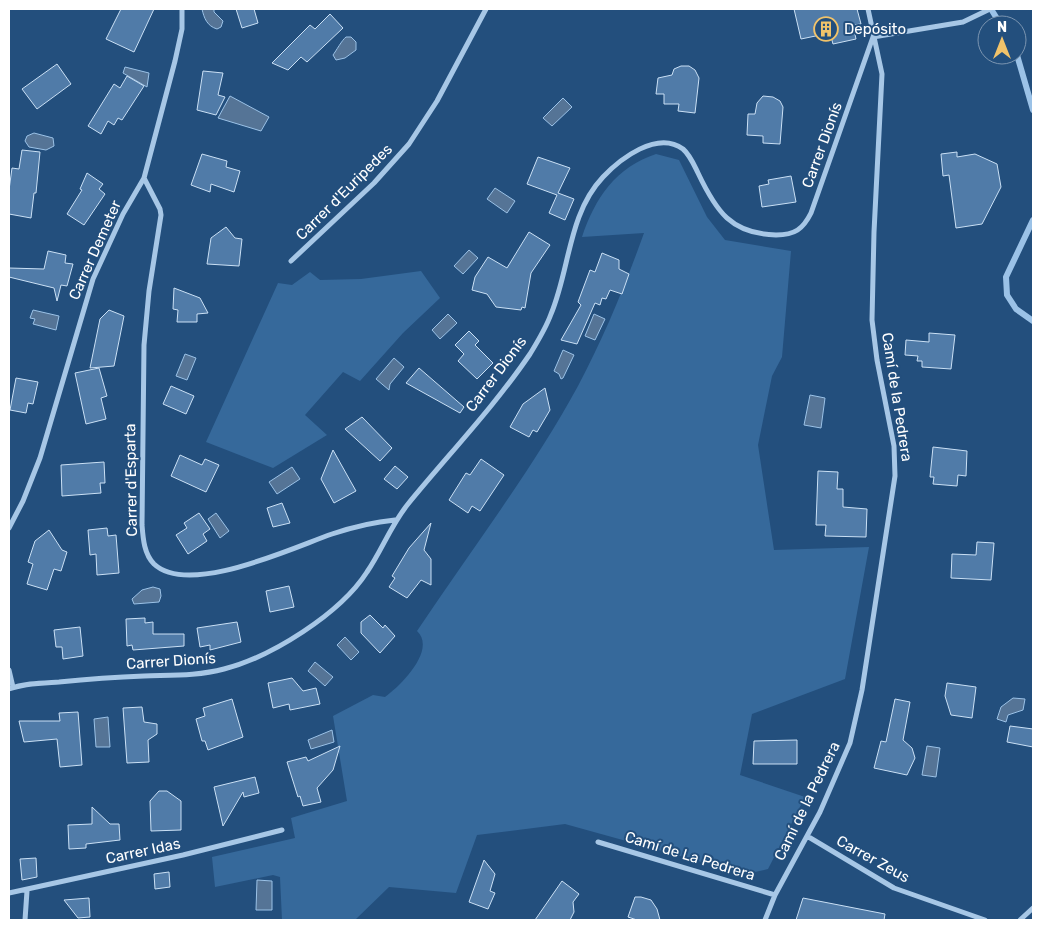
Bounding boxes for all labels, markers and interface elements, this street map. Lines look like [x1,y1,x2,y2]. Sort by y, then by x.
north arrow [977,15,1027,65]
building icon: Depósito [813,16,839,42]
text: N [997,19,1007,36]
place label: Depósito [844,20,906,38]
street label: Carrer Dionís [798,99,846,190]
street label: Carrer d'Euripedes [292,140,396,244]
street label: Carrer Demeter [65,197,125,303]
street label: Camí de la Pedrera [878,331,916,463]
street label: Carrer Dionís [462,332,530,415]
street label: Carrer d'Esparta [121,423,141,537]
street label: Carrer Dionís [126,649,217,673]
street label: Camí de la Pedrera [770,739,844,863]
street label: Camí de La Pedrera [623,828,757,884]
street label: Carrer Zeus [833,832,913,887]
street label: Carrer Idas [104,834,182,868]

